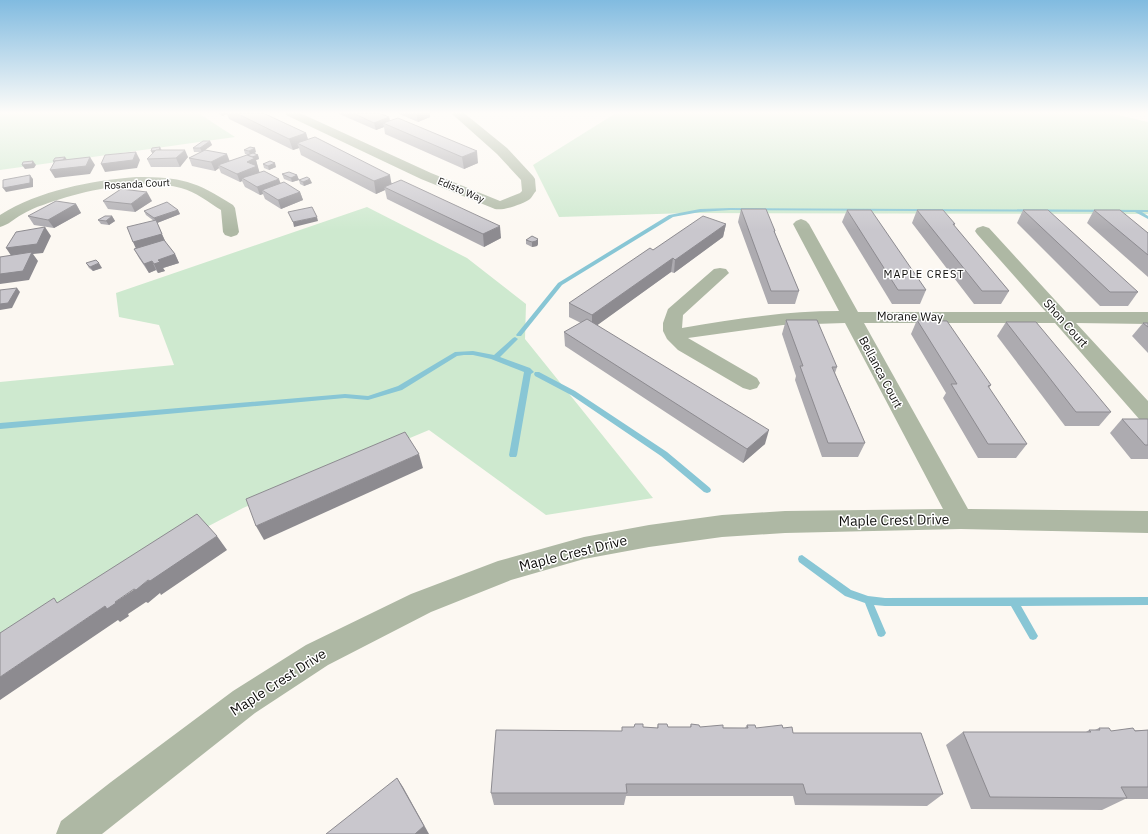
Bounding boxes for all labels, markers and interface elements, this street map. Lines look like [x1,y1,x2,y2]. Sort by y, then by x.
street label: Edisto Way [436,174,486,206]
street label: Rosanda Court [104,176,171,192]
district label: MAPLE CREST [884,267,965,281]
street label: Shon Court [1040,296,1092,350]
street label: Morane Way [877,308,943,324]
street label: Bellanca Court [856,334,906,410]
street label: Maple Crest Drive [839,510,950,530]
street label: Maple Crest Drive [517,531,629,575]
street label: Maple Crest Drive [227,644,330,720]

